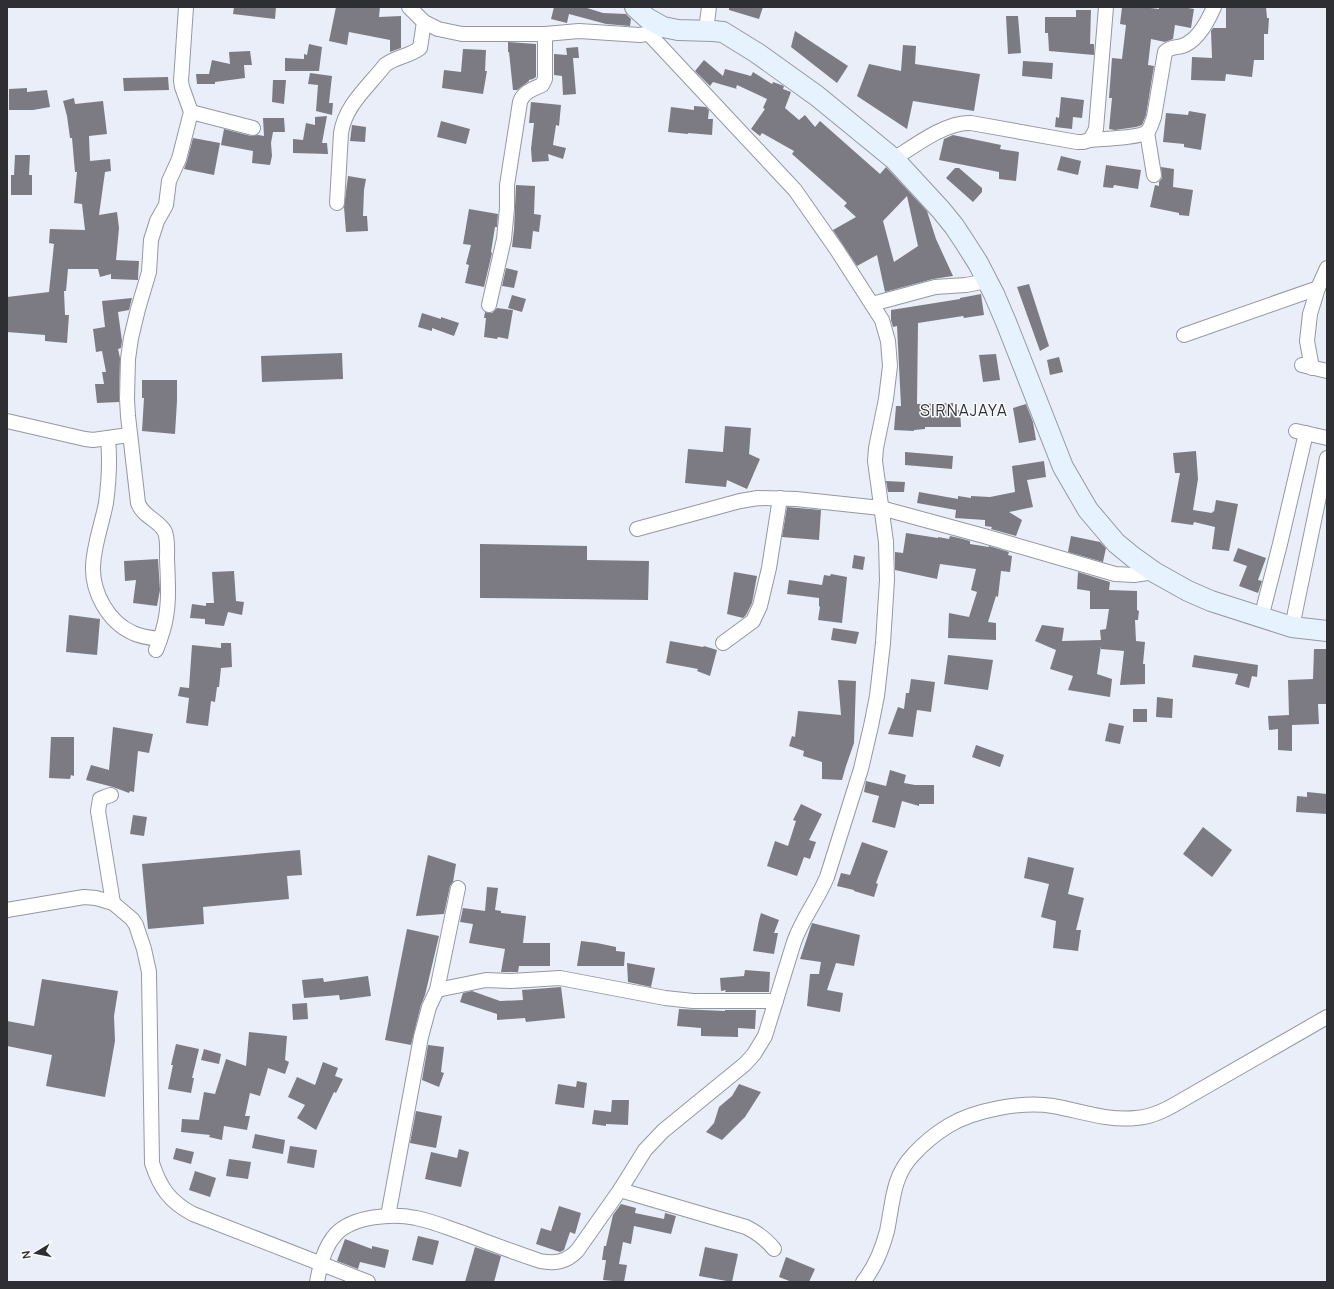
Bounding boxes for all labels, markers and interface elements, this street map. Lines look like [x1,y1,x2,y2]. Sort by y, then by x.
district label: SIRNAJAYA [920,399,1008,421]
north arrow [16,1233,56,1273]
text: N [18,1250,34,1260]

